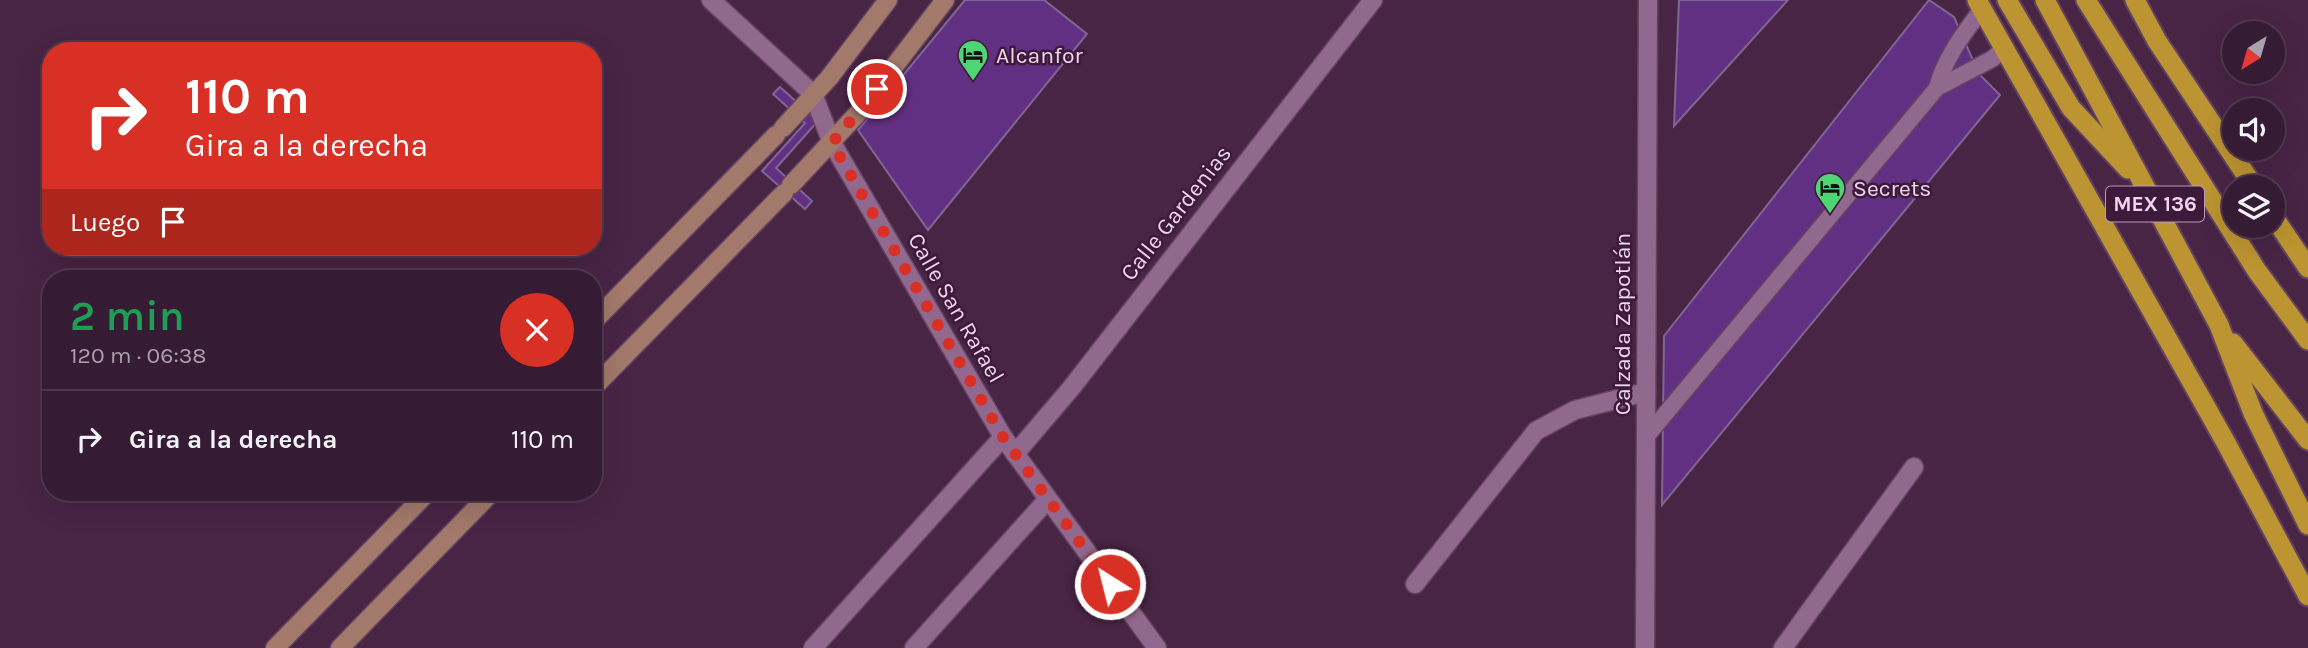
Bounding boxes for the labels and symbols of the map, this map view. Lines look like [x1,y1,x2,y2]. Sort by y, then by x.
north arrow [2222,21,2286,84]
hotel icon: Alcanfor [956,38,990,82]
place label: Alcanfor [996,42,1084,69]
pin [847,59,907,119]
street label: Calle Gardenias [1115,140,1237,286]
hotel icon: Secrets [1813,171,1847,215]
place label: Secrets [1853,175,1931,202]
road number: MEX 136 [2106,186,2204,222]
street label: Calle San Rafael [902,228,1010,388]
street label: Calzada Zapotlán [1609,233,1636,415]
position arrow [1073,547,1147,621]

